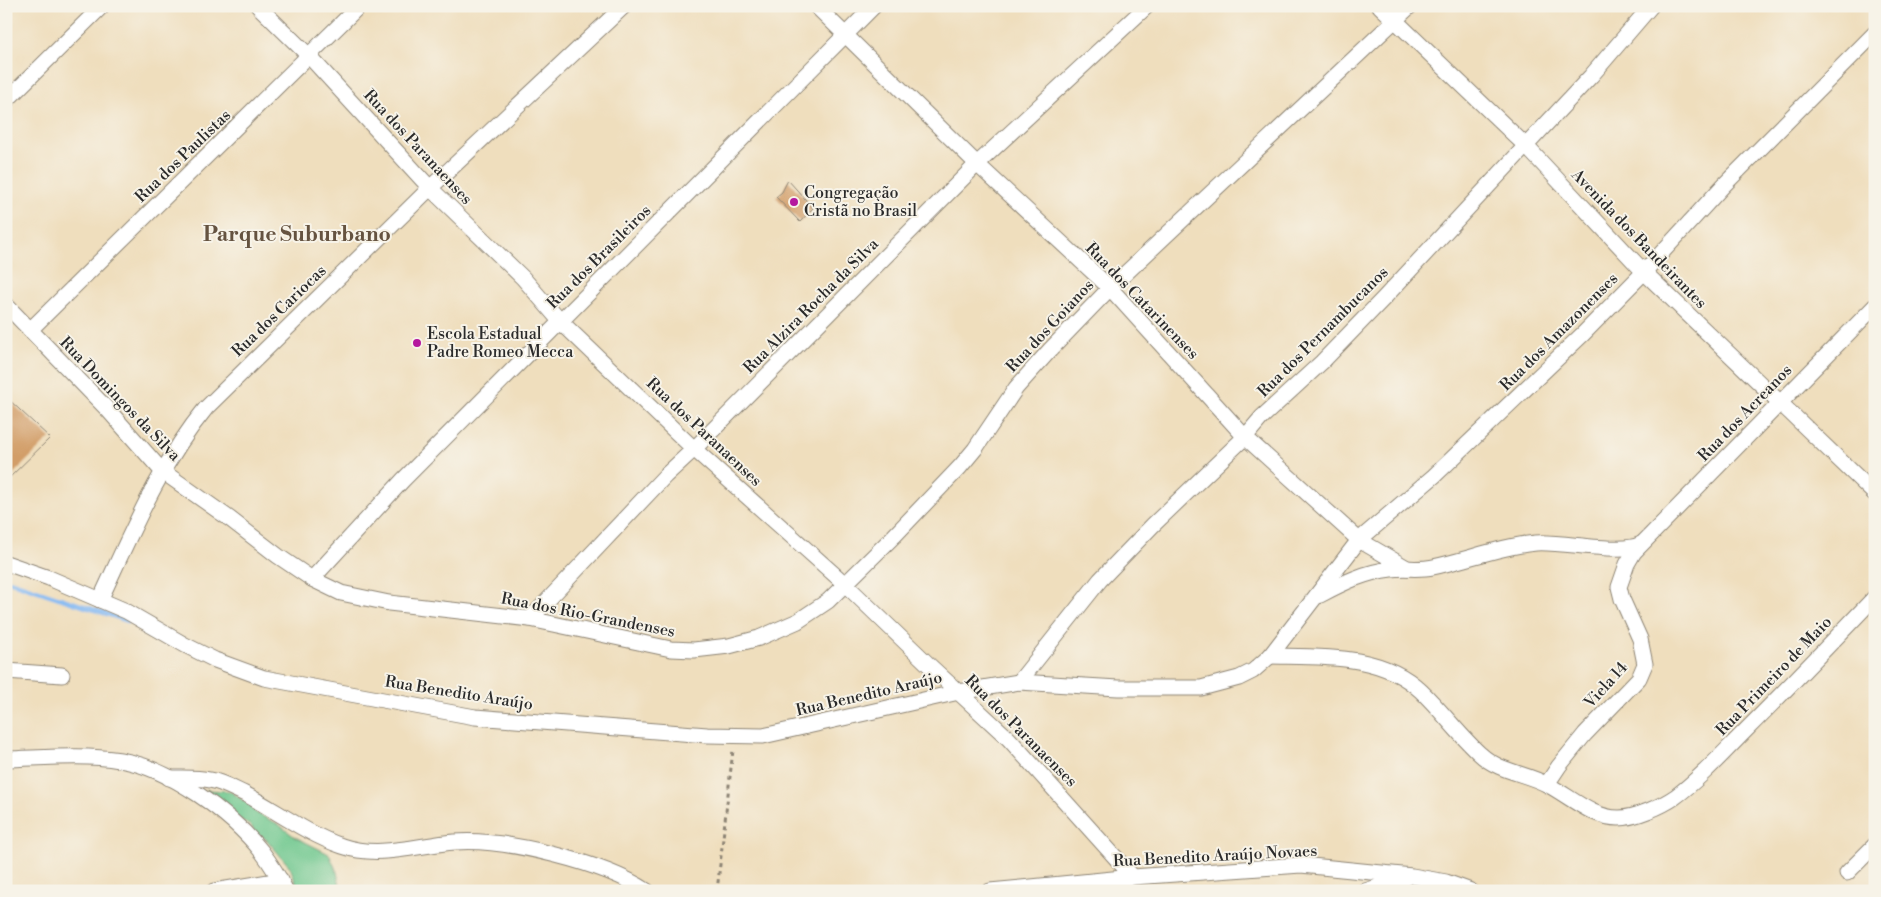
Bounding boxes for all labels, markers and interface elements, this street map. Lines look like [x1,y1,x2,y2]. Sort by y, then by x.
street label: Rua dos Paranaenses [359,85,477,209]
street label: Rua dos Paulistas [131,105,235,207]
street label: Avenida dos Bandeirantes [1566,164,1711,313]
place label: Congregação Cristã no Brasil [804,183,917,221]
marker: Congregação Cristã no Brasil [788,196,800,208]
street label: Rua dos Brasileiros [543,201,655,313]
district label: Parque Suburbano [203,222,391,248]
street label: Rua Alzira Rocha da Silva [739,234,883,378]
street label: Rua dos Catarinenses [1081,238,1203,364]
street label: Rua dos Cariocas [228,261,330,361]
street label: Rua dos Pernambucanos [1253,262,1393,402]
street label: Rua dos Amazonenses [1496,269,1622,395]
street label: Rua dos Goianos [1002,275,1098,377]
place label: Escola Estadual Padre Romeo Mecca [427,324,574,362]
street label: Rua Domingos da Silva [55,333,185,466]
marker: Escola Estadual Padre Romeo Mecca [411,337,423,349]
street label: Rua dos Acreanos [1694,360,1796,466]
street label: Rua dos Paranaenses [642,373,766,491]
street label: Rua dos Rio-Grandenses [499,588,677,642]
street label: Rua Primeiro de Maio [1712,612,1836,740]
street label: Viela 14 [1579,657,1632,713]
street label: Rua Benedito Araújo [794,667,944,721]
street label: Rua Benedito Araújo [383,671,535,715]
street label: Rua dos Paranaenses [961,671,1081,791]
street label: Rua Benedito Araújo Novaes [1112,841,1318,871]

